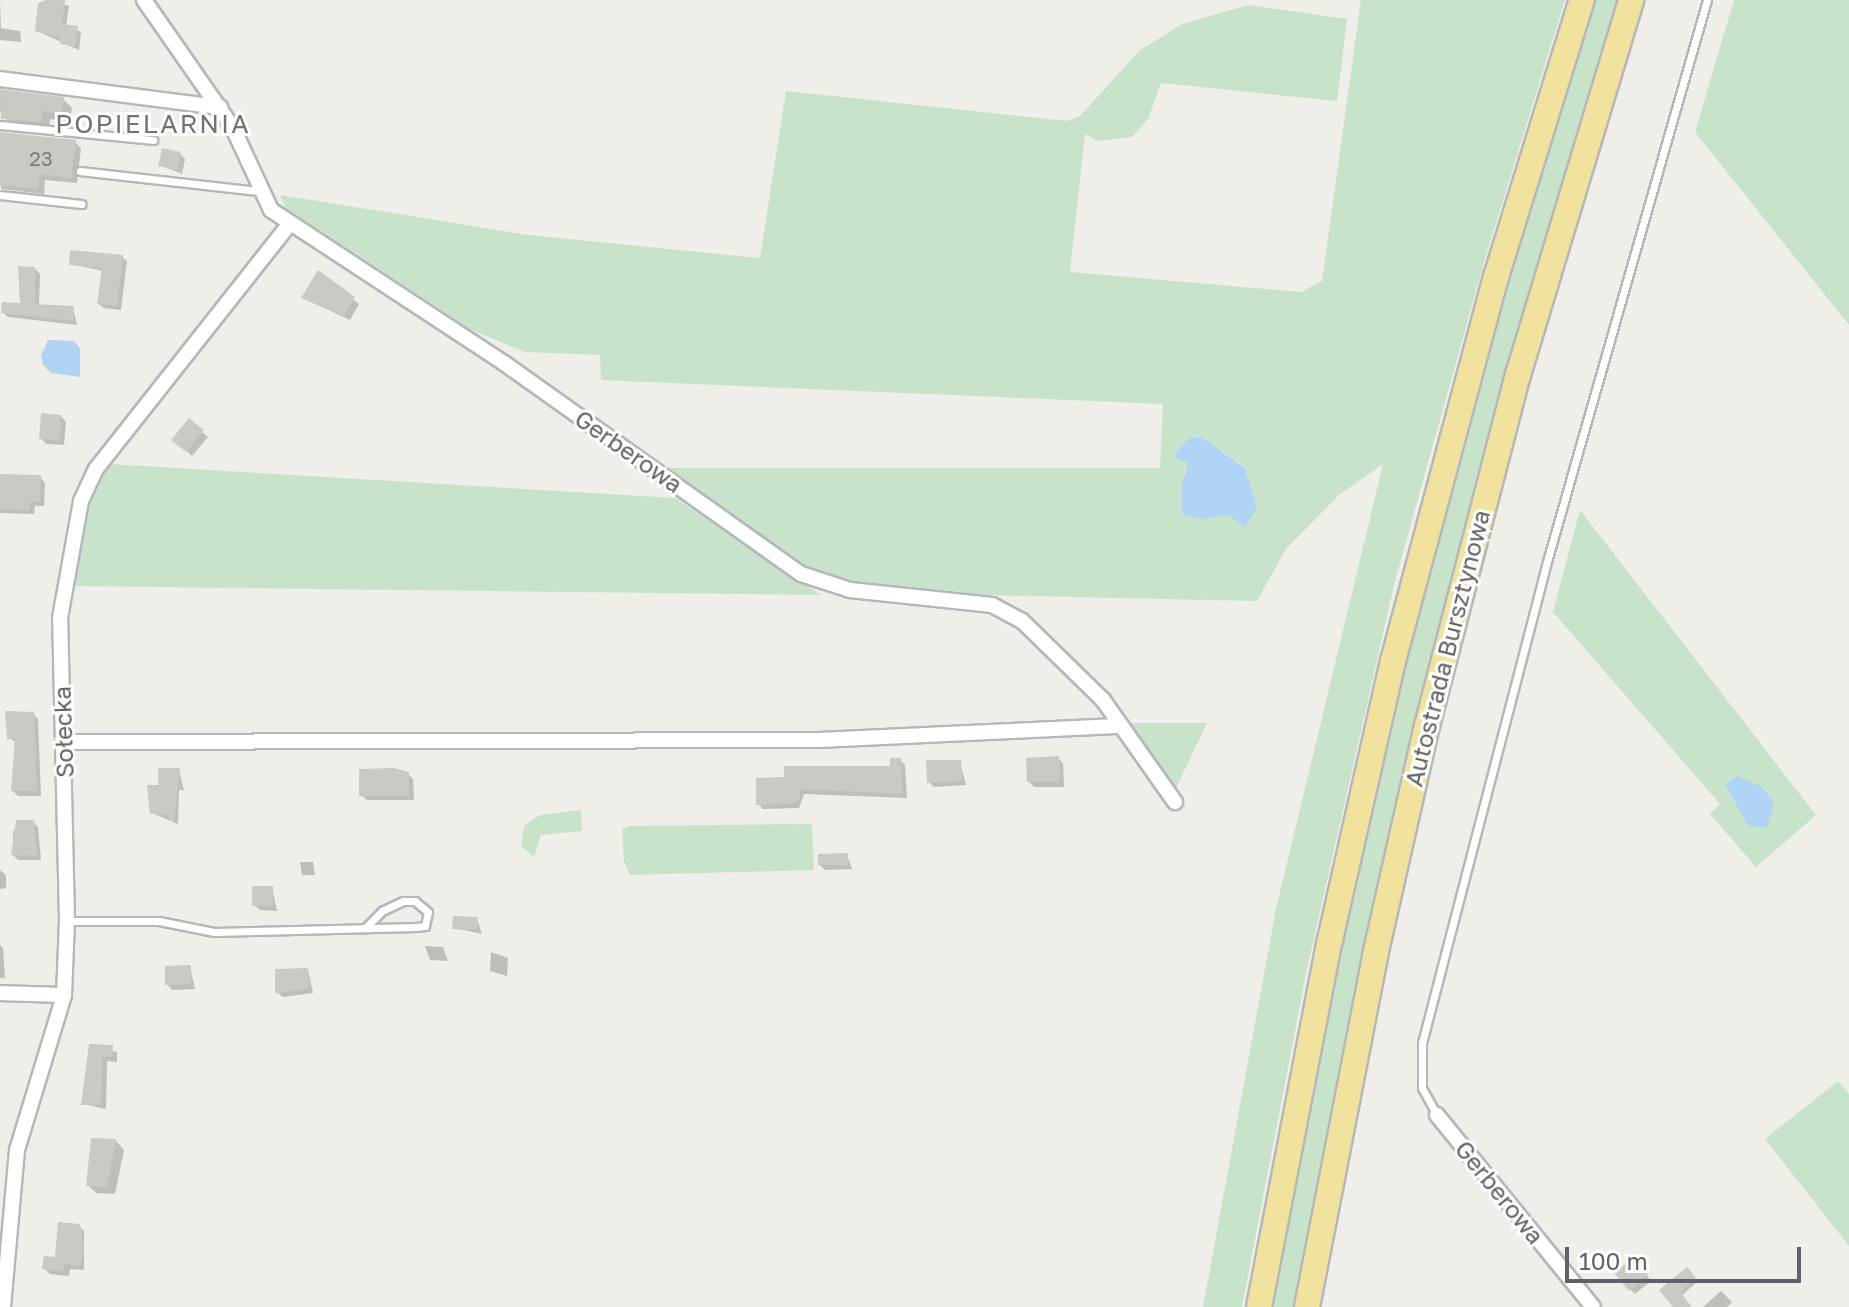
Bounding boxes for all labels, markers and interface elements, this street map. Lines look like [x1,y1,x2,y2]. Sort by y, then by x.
district label: POPIELARNIA [55,108,251,140]
house number: 23 [29,146,53,170]
street label: Gerberowa [570,403,688,499]
street label: Autostrada Bursztynowa [1399,507,1495,789]
street label: Sołecka [47,686,79,778]
street label: Gerberowa [1450,1134,1550,1250]
scale bar [1569,1231,1805,1281]
text: 100 m [1579,1246,1648,1275]

